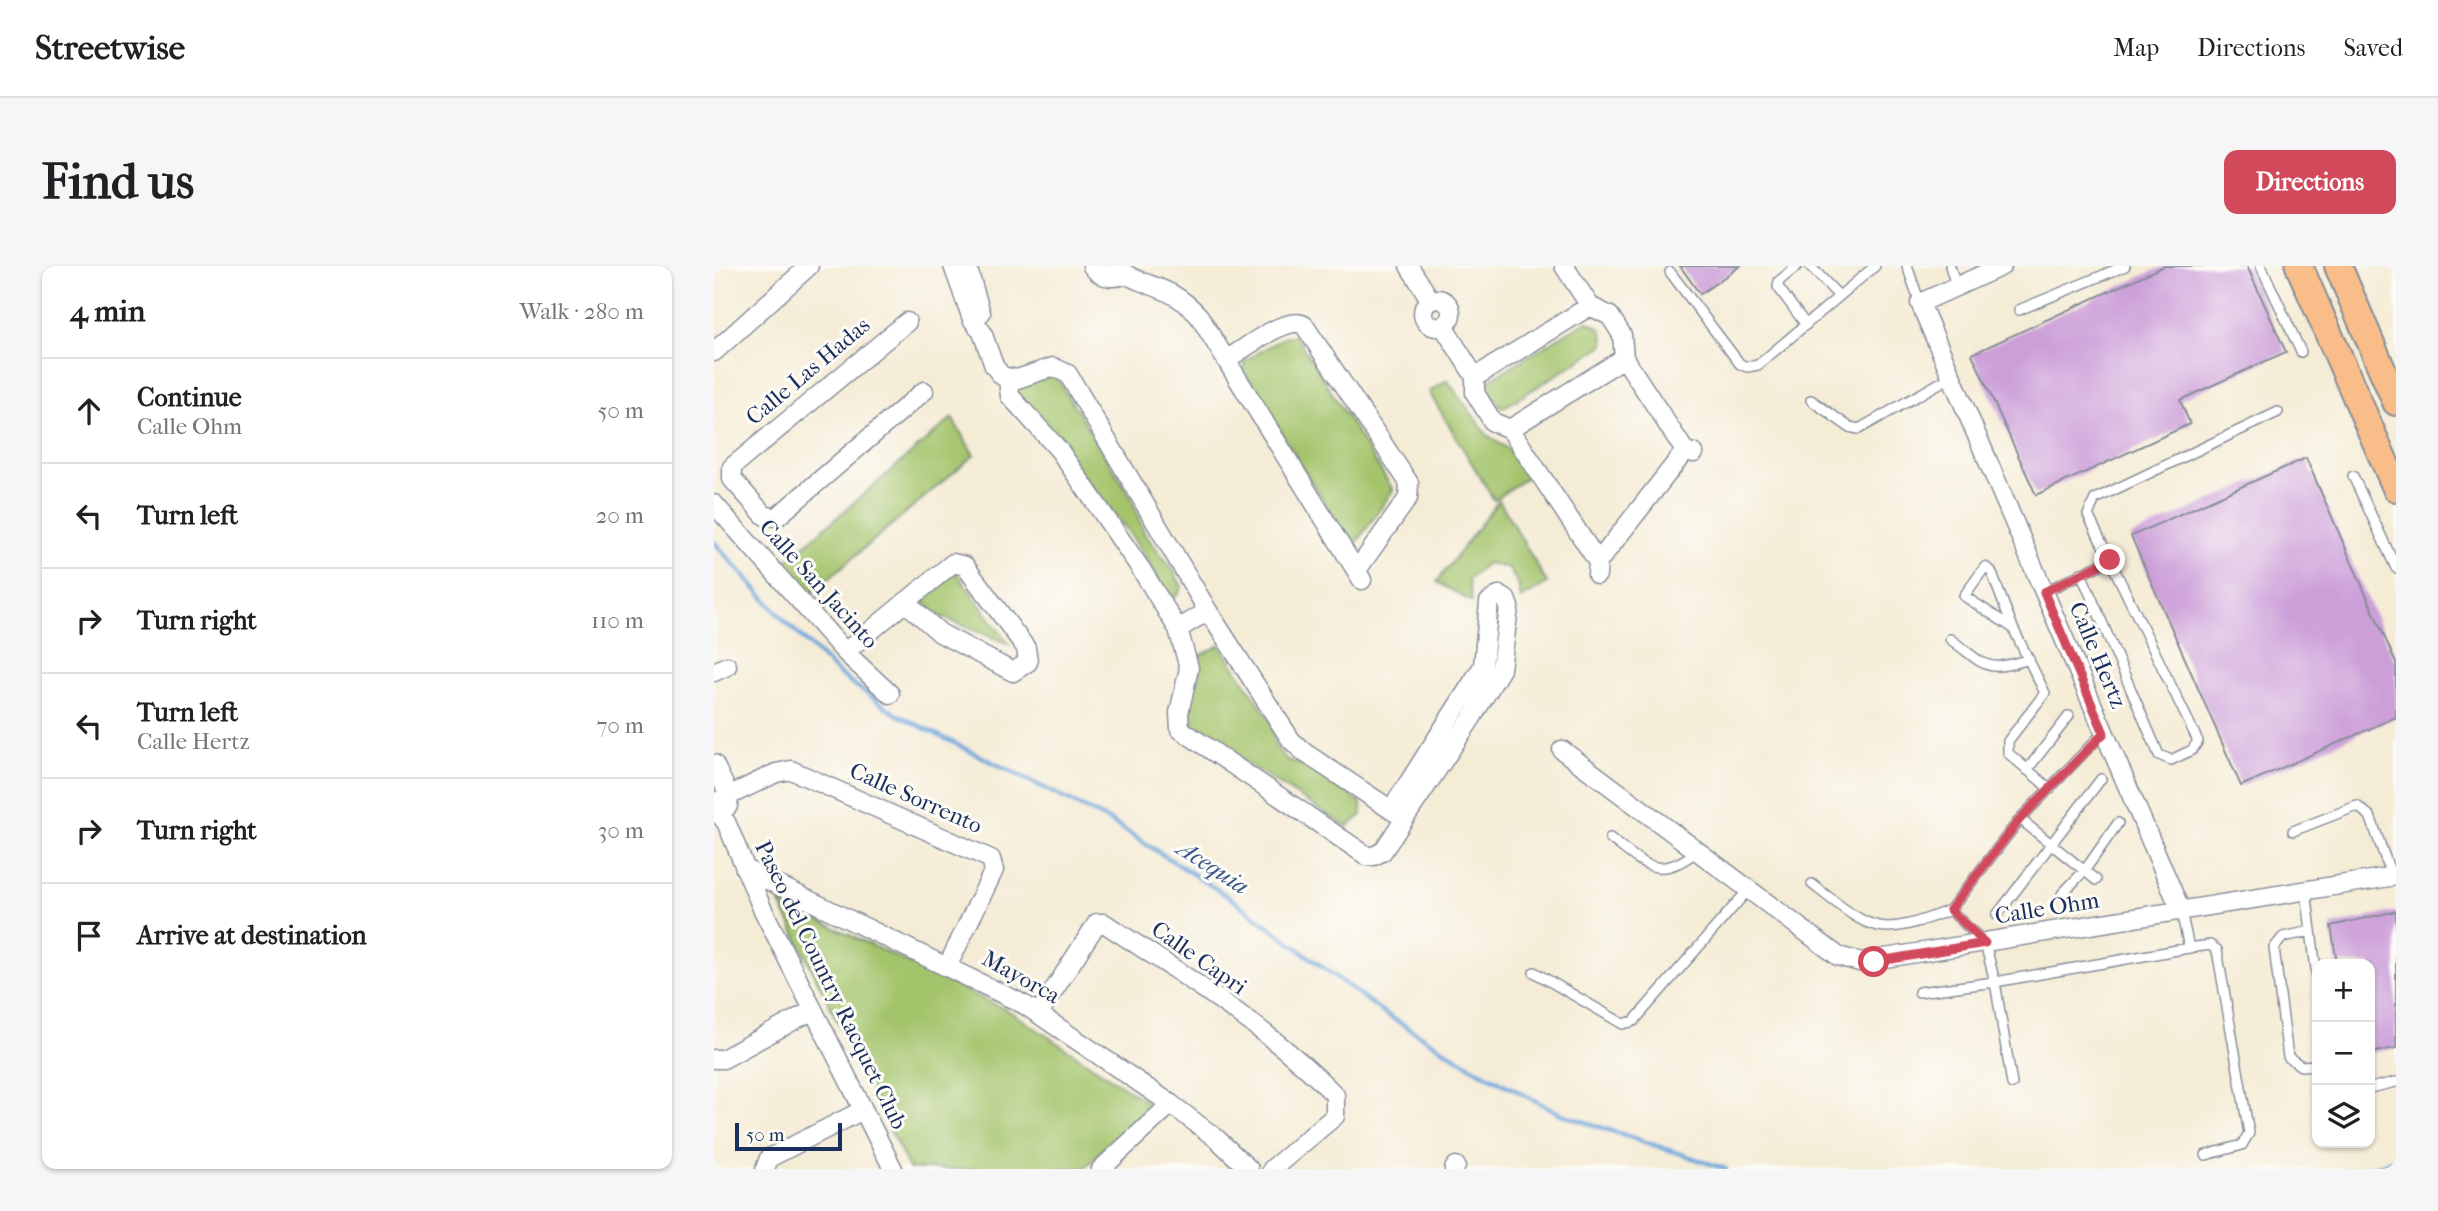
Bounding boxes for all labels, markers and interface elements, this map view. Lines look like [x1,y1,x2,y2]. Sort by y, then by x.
text: Streetwise [35,29,185,68]
text: Map [2113,34,2159,62]
text: Directions [2197,34,2305,62]
text: Saved [2343,34,2403,62]
button: Directions [2224,150,2396,214]
text: Find us [42,153,194,211]
text: 4 min [70,294,145,329]
text: Walk · 280 m [520,298,644,325]
street label: Calle Las Hadas [741,311,875,431]
text: Continue [137,382,242,413]
icon: ahead [70,392,108,430]
text: 50 m [597,397,644,424]
text: Calle Ohm [137,413,242,440]
icon: left [70,497,108,535]
text: Turn left [137,500,238,531]
text: 20 m [595,502,644,529]
street label: Calle San Jacinto [754,514,884,654]
route end [2094,544,2125,575]
street label: Calle Hertz [2064,598,2132,712]
icon: right [70,602,108,640]
text: Turn right [137,605,257,636]
text: 110 m [591,607,644,634]
text: Turn left [137,697,238,728]
icon: left [70,707,108,745]
text: 70 m [596,712,644,739]
text: Calle Hertz [137,728,250,755]
street label: Calle Sorrento [846,757,986,839]
icon: right [70,812,108,850]
text: Turn right [137,815,257,846]
text: 30 m [598,817,644,844]
water label: Acequia [1170,832,1254,900]
street label: Paseo del Country Racquet Club [749,836,913,1134]
street label: Calle Ohm [1993,886,2101,930]
street label: Calle Capri [1146,915,1252,1001]
icon: arrive [70,917,108,955]
text: Arrive at destination [137,920,367,951]
street label: Mayorca [977,945,1065,1010]
route start [1858,946,1889,977]
map controls [2312,959,2375,1148]
button: + [2312,959,2375,1022]
button: − [2312,1022,2375,1085]
button: layers [2312,1085,2375,1148]
scale bar [735,1120,842,1152]
text: 50 m [746,1124,785,1146]

